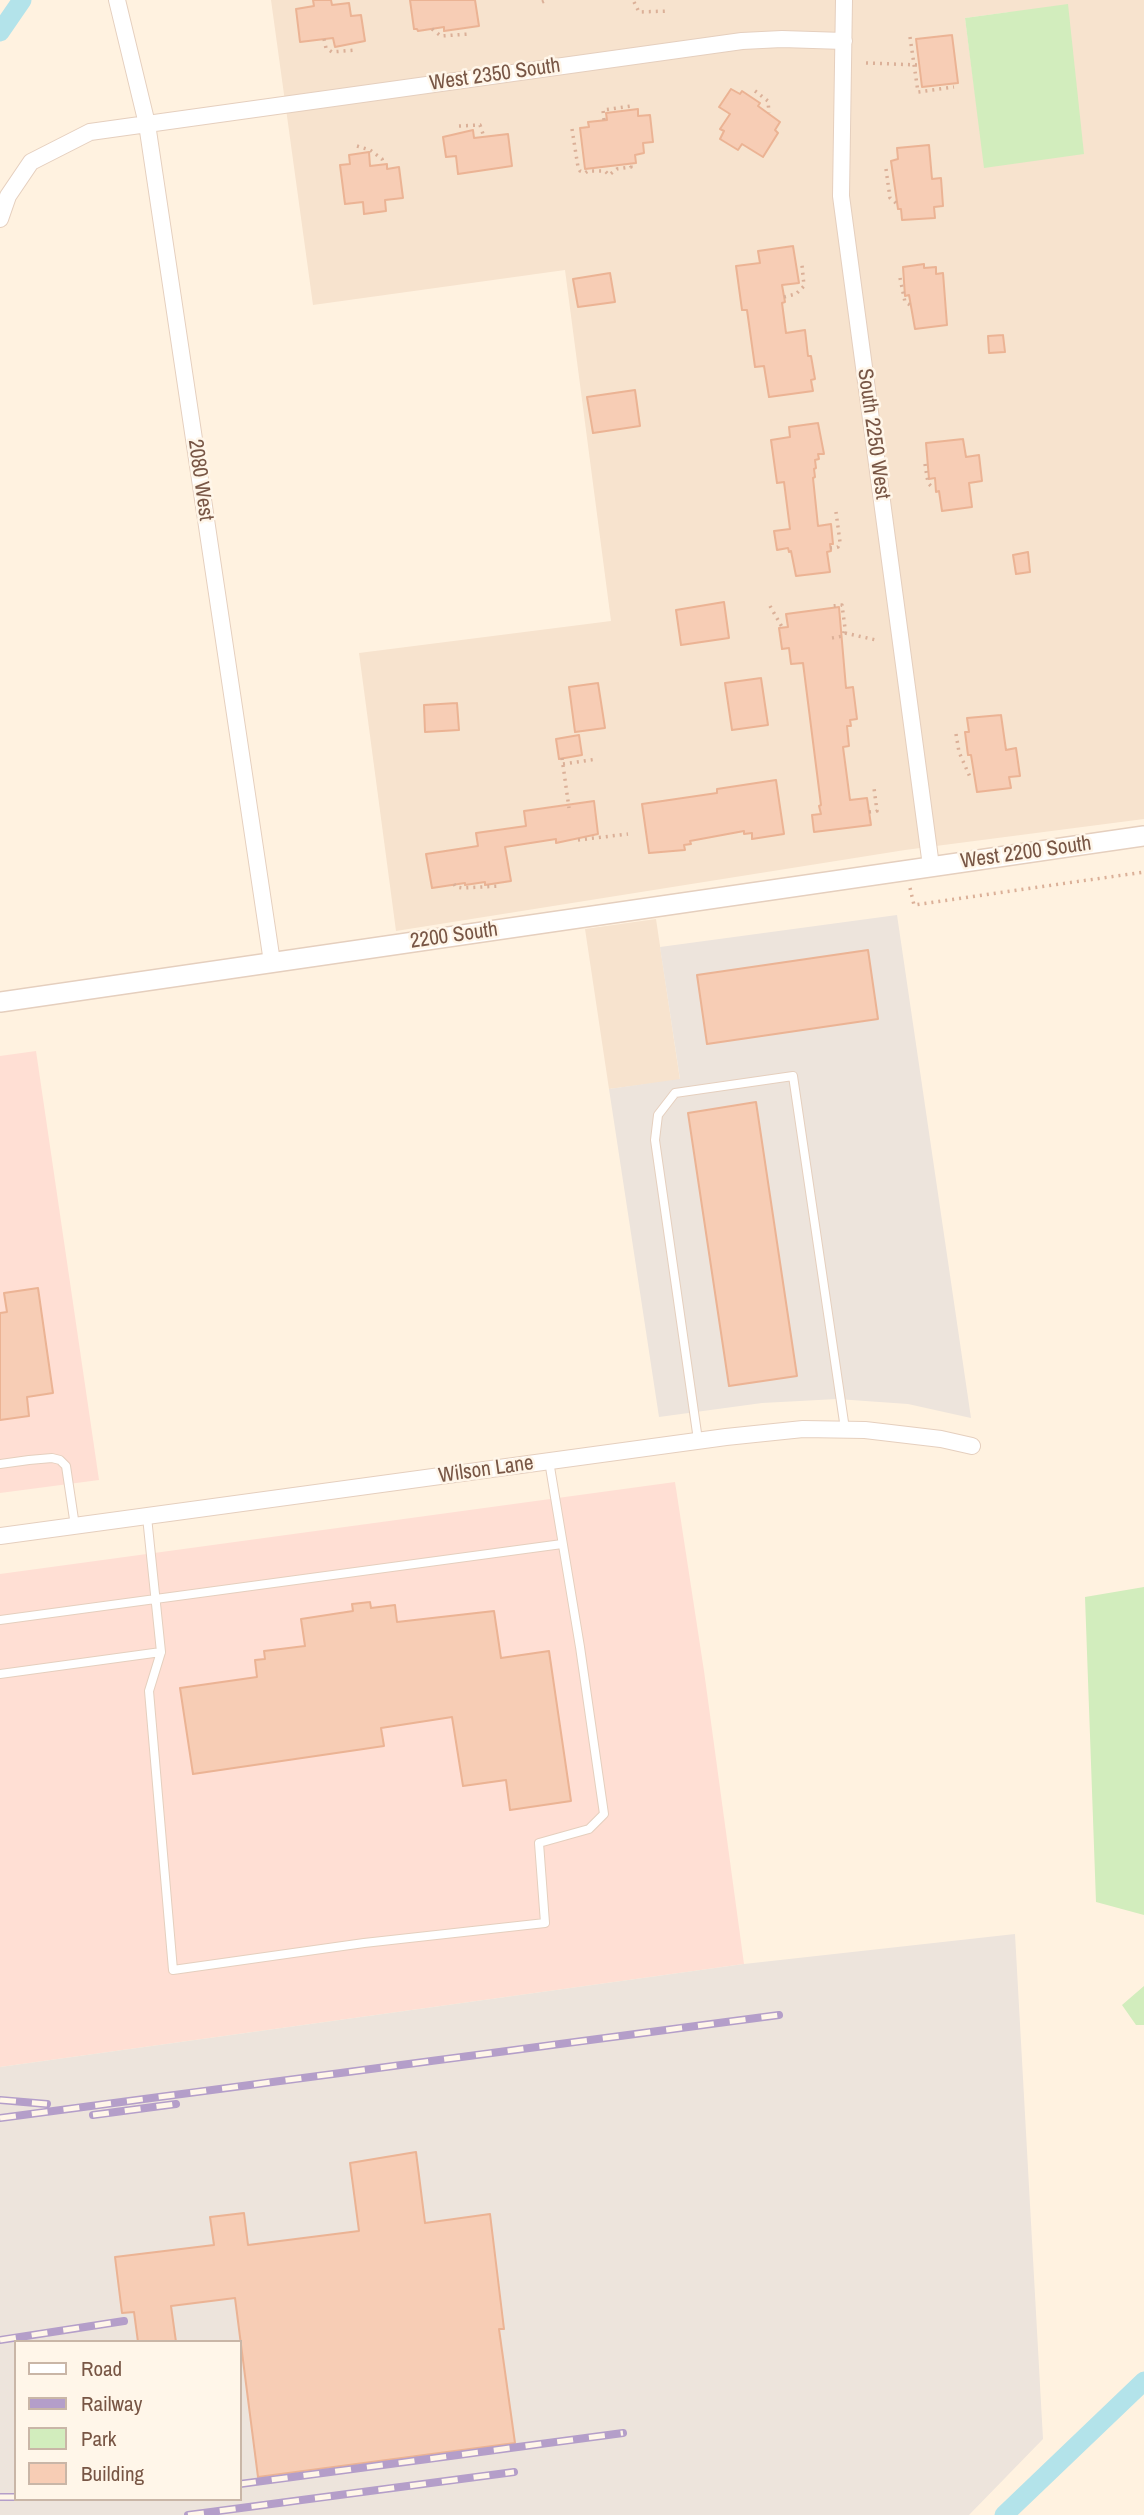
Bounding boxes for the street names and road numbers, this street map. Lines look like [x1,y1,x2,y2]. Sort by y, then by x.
street label: West 2350 South [428,53,562,97]
street label: South 2250 West [851,367,895,501]
street label: 2080 West [182,438,218,522]
street label: West 2200 South [959,831,1093,875]
street label: 2200 South [409,917,499,955]
street label: Wilson Lane [437,1451,535,1489]

